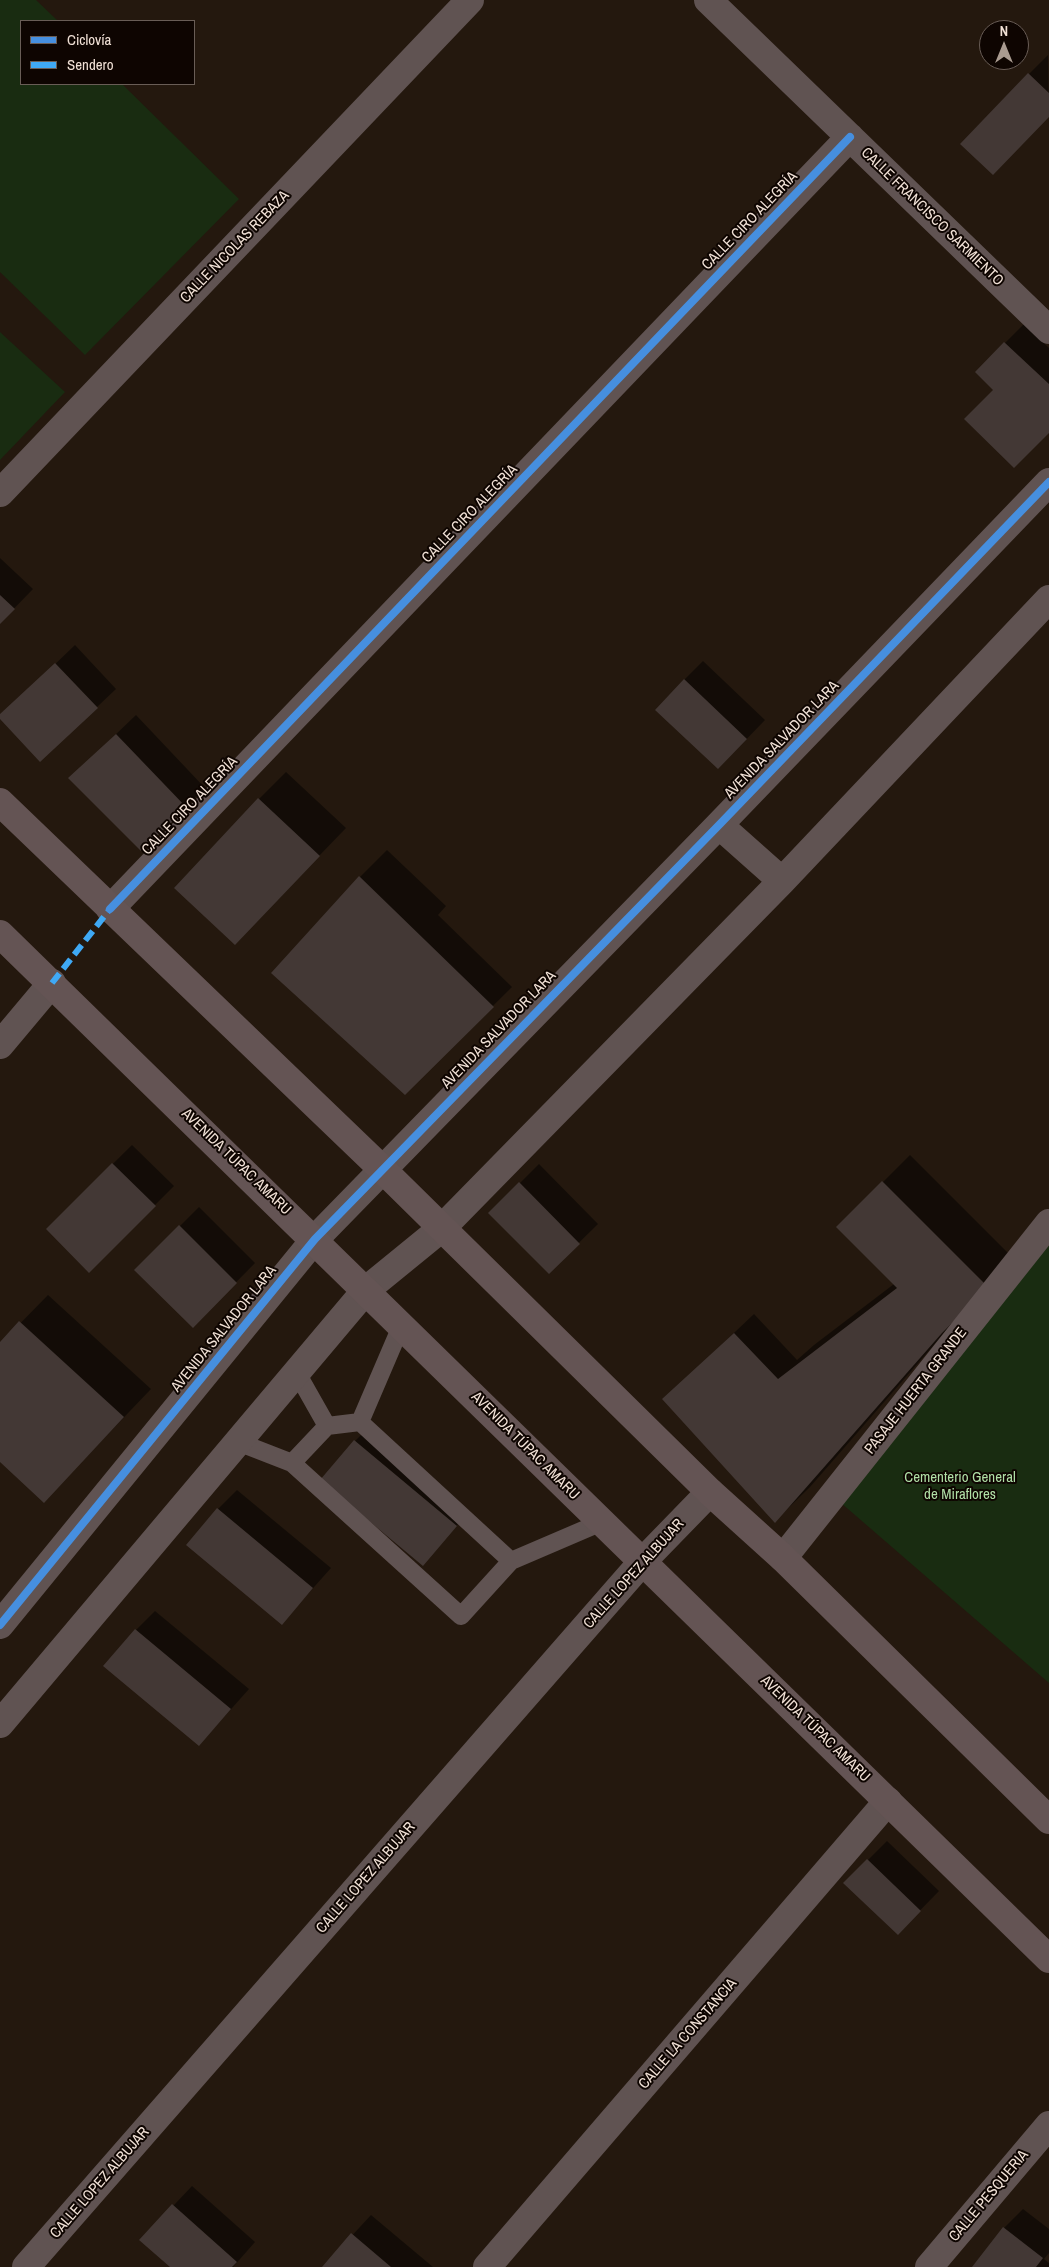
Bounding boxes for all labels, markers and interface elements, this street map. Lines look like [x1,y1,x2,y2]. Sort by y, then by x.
legend [20,20,195,85]
north arrow [979,20,1029,70]
text: N [1000,22,1008,40]
text: Ciclovía [67,29,111,50]
text: Sendero [67,54,114,75]
street label: CALLE FRANCISCO SARMIENTO [857,144,1007,290]
street label: CALLE CIRO ALEGRÍA [698,168,802,274]
street label: CALLE NICOLAS REBAZA [177,187,293,307]
street label: CALLE CIRO ALEGRÍA [418,461,522,567]
street label: AVENIDA SALVADOR LARA [721,677,843,803]
street label: CALLE CIRO ALEGRÍA [138,753,242,859]
street label: AVENIDA SALVADOR LARA [438,967,560,1093]
street label: AVENIDA TÚPAC AMARU [178,1105,294,1219]
street label: AVENIDA SALVADOR LARA [168,1262,280,1396]
street label: PASAJE HUERTA GRANDE [861,1324,971,1458]
street label: AVENIDA TÚPAC AMARU [467,1388,583,1504]
park label: Cementerio General de Miraflores [904,1469,1016,1504]
street label: CALLE LOPEZ ALBUJAR [580,1515,688,1633]
street label: AVENIDA TÚPAC AMARU [757,1672,873,1786]
street label: CALLE LOPEZ ALBUJAR [313,1819,419,1937]
street label: CALLE LA CONSTANCIA [635,1975,741,2093]
street label: CALLE LOPEZ ALBUJAR [47,2124,153,2242]
street label: CALLE PESQUERIA [945,2146,1033,2246]

